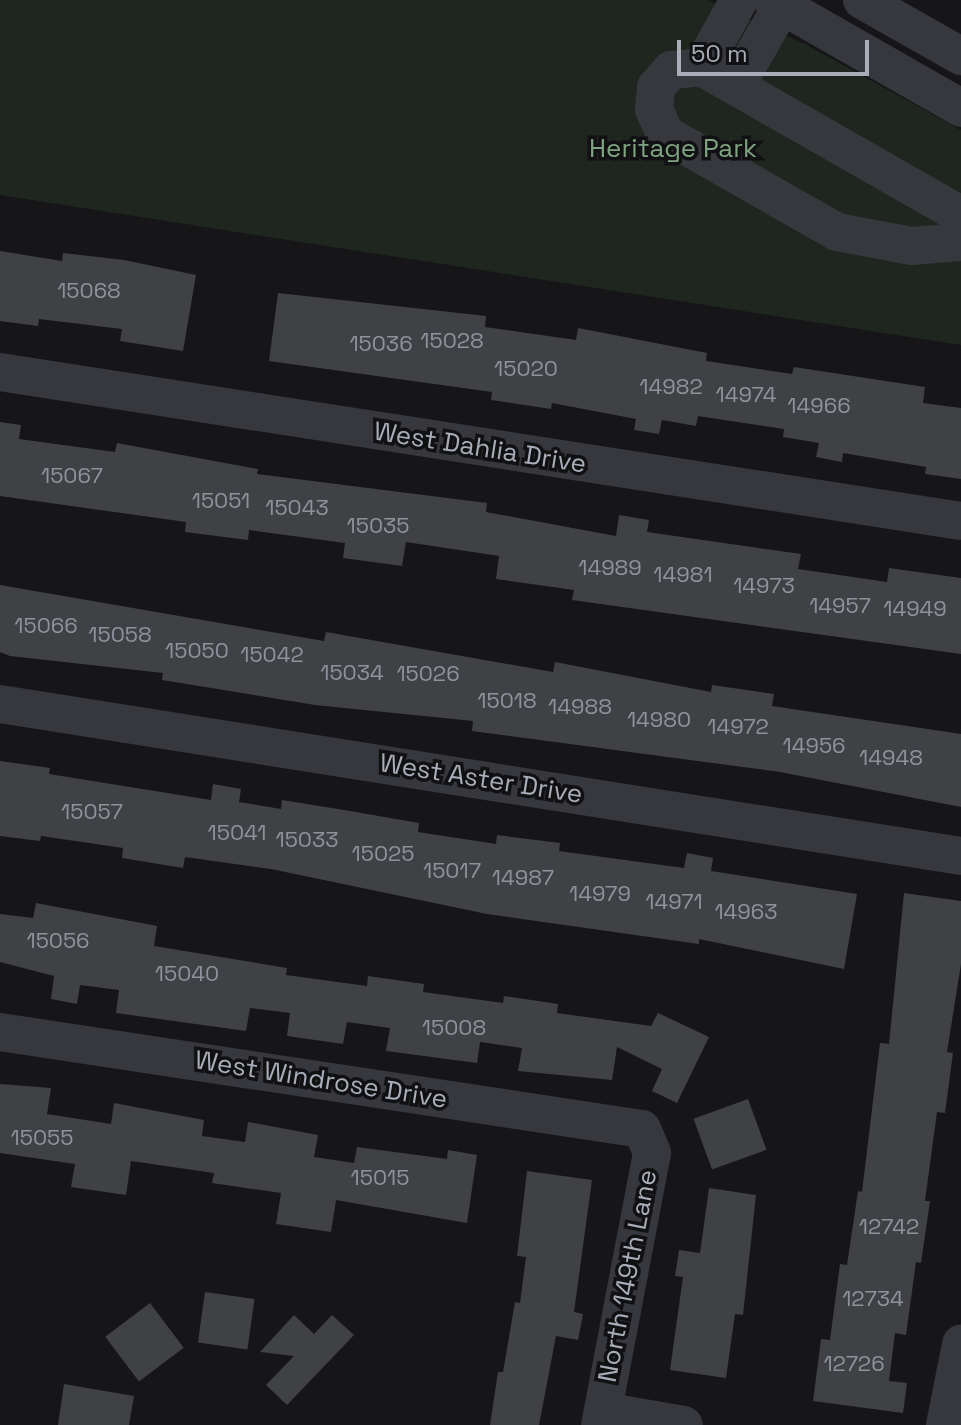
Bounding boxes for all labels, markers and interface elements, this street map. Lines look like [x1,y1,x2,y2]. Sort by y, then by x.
scale bar [681,24,873,74]
text: 50 m [691,38,748,69]
park label: Heritage Park [589,133,757,165]
house number: 15068 [57,278,121,304]
house number: 15028 [420,328,484,354]
house number: 15036 [349,331,413,357]
house number: 15020 [494,356,558,382]
house number: 14982 [639,374,703,400]
house number: 14974 [716,382,776,408]
house number: 14966 [787,393,851,419]
street label: West Dahlia Drive [372,416,588,480]
house number: 15067 [41,463,103,489]
house number: 15051 [192,488,250,514]
house number: 15043 [265,495,329,521]
house number: 15035 [347,513,409,539]
house number: 14989 [578,555,642,581]
house number: 14981 [653,562,713,588]
house number: 14973 [733,573,795,599]
house number: 14957 [809,593,871,619]
house number: 14949 [883,596,947,622]
house number: 15066 [14,613,78,639]
house number: 15058 [88,622,152,648]
house number: 15050 [165,638,229,664]
house number: 15042 [240,642,304,668]
house number: 15034 [320,660,384,686]
house number: 15026 [396,661,460,687]
house number: 15018 [477,688,537,714]
house number: 14988 [548,694,612,720]
house number: 14980 [627,707,691,733]
house number: 14972 [707,714,769,740]
house number: 14956 [782,733,846,759]
house number: 14948 [859,745,923,771]
street label: West Aster Drive [377,748,585,810]
house number: 15057 [61,799,123,825]
house number: 15041 [208,820,266,846]
house number: 15033 [275,827,339,853]
house number: 15025 [352,841,414,867]
house number: 15017 [423,858,481,884]
house number: 14987 [492,865,554,891]
house number: 14979 [569,881,631,907]
house number: 14971 [645,889,703,915]
house number: 14963 [714,899,778,925]
house number: 15056 [26,928,90,954]
house number: 15040 [155,961,219,987]
house number: 15008 [422,1015,486,1041]
street label: West Windrose Drive [193,1045,449,1115]
house number: 15055 [11,1125,73,1151]
house number: 15015 [351,1165,409,1191]
street label: North 149th Lane [592,1167,664,1385]
house number: 12742 [859,1214,919,1240]
house number: 12734 [842,1286,904,1312]
house number: 12726 [823,1351,885,1377]

